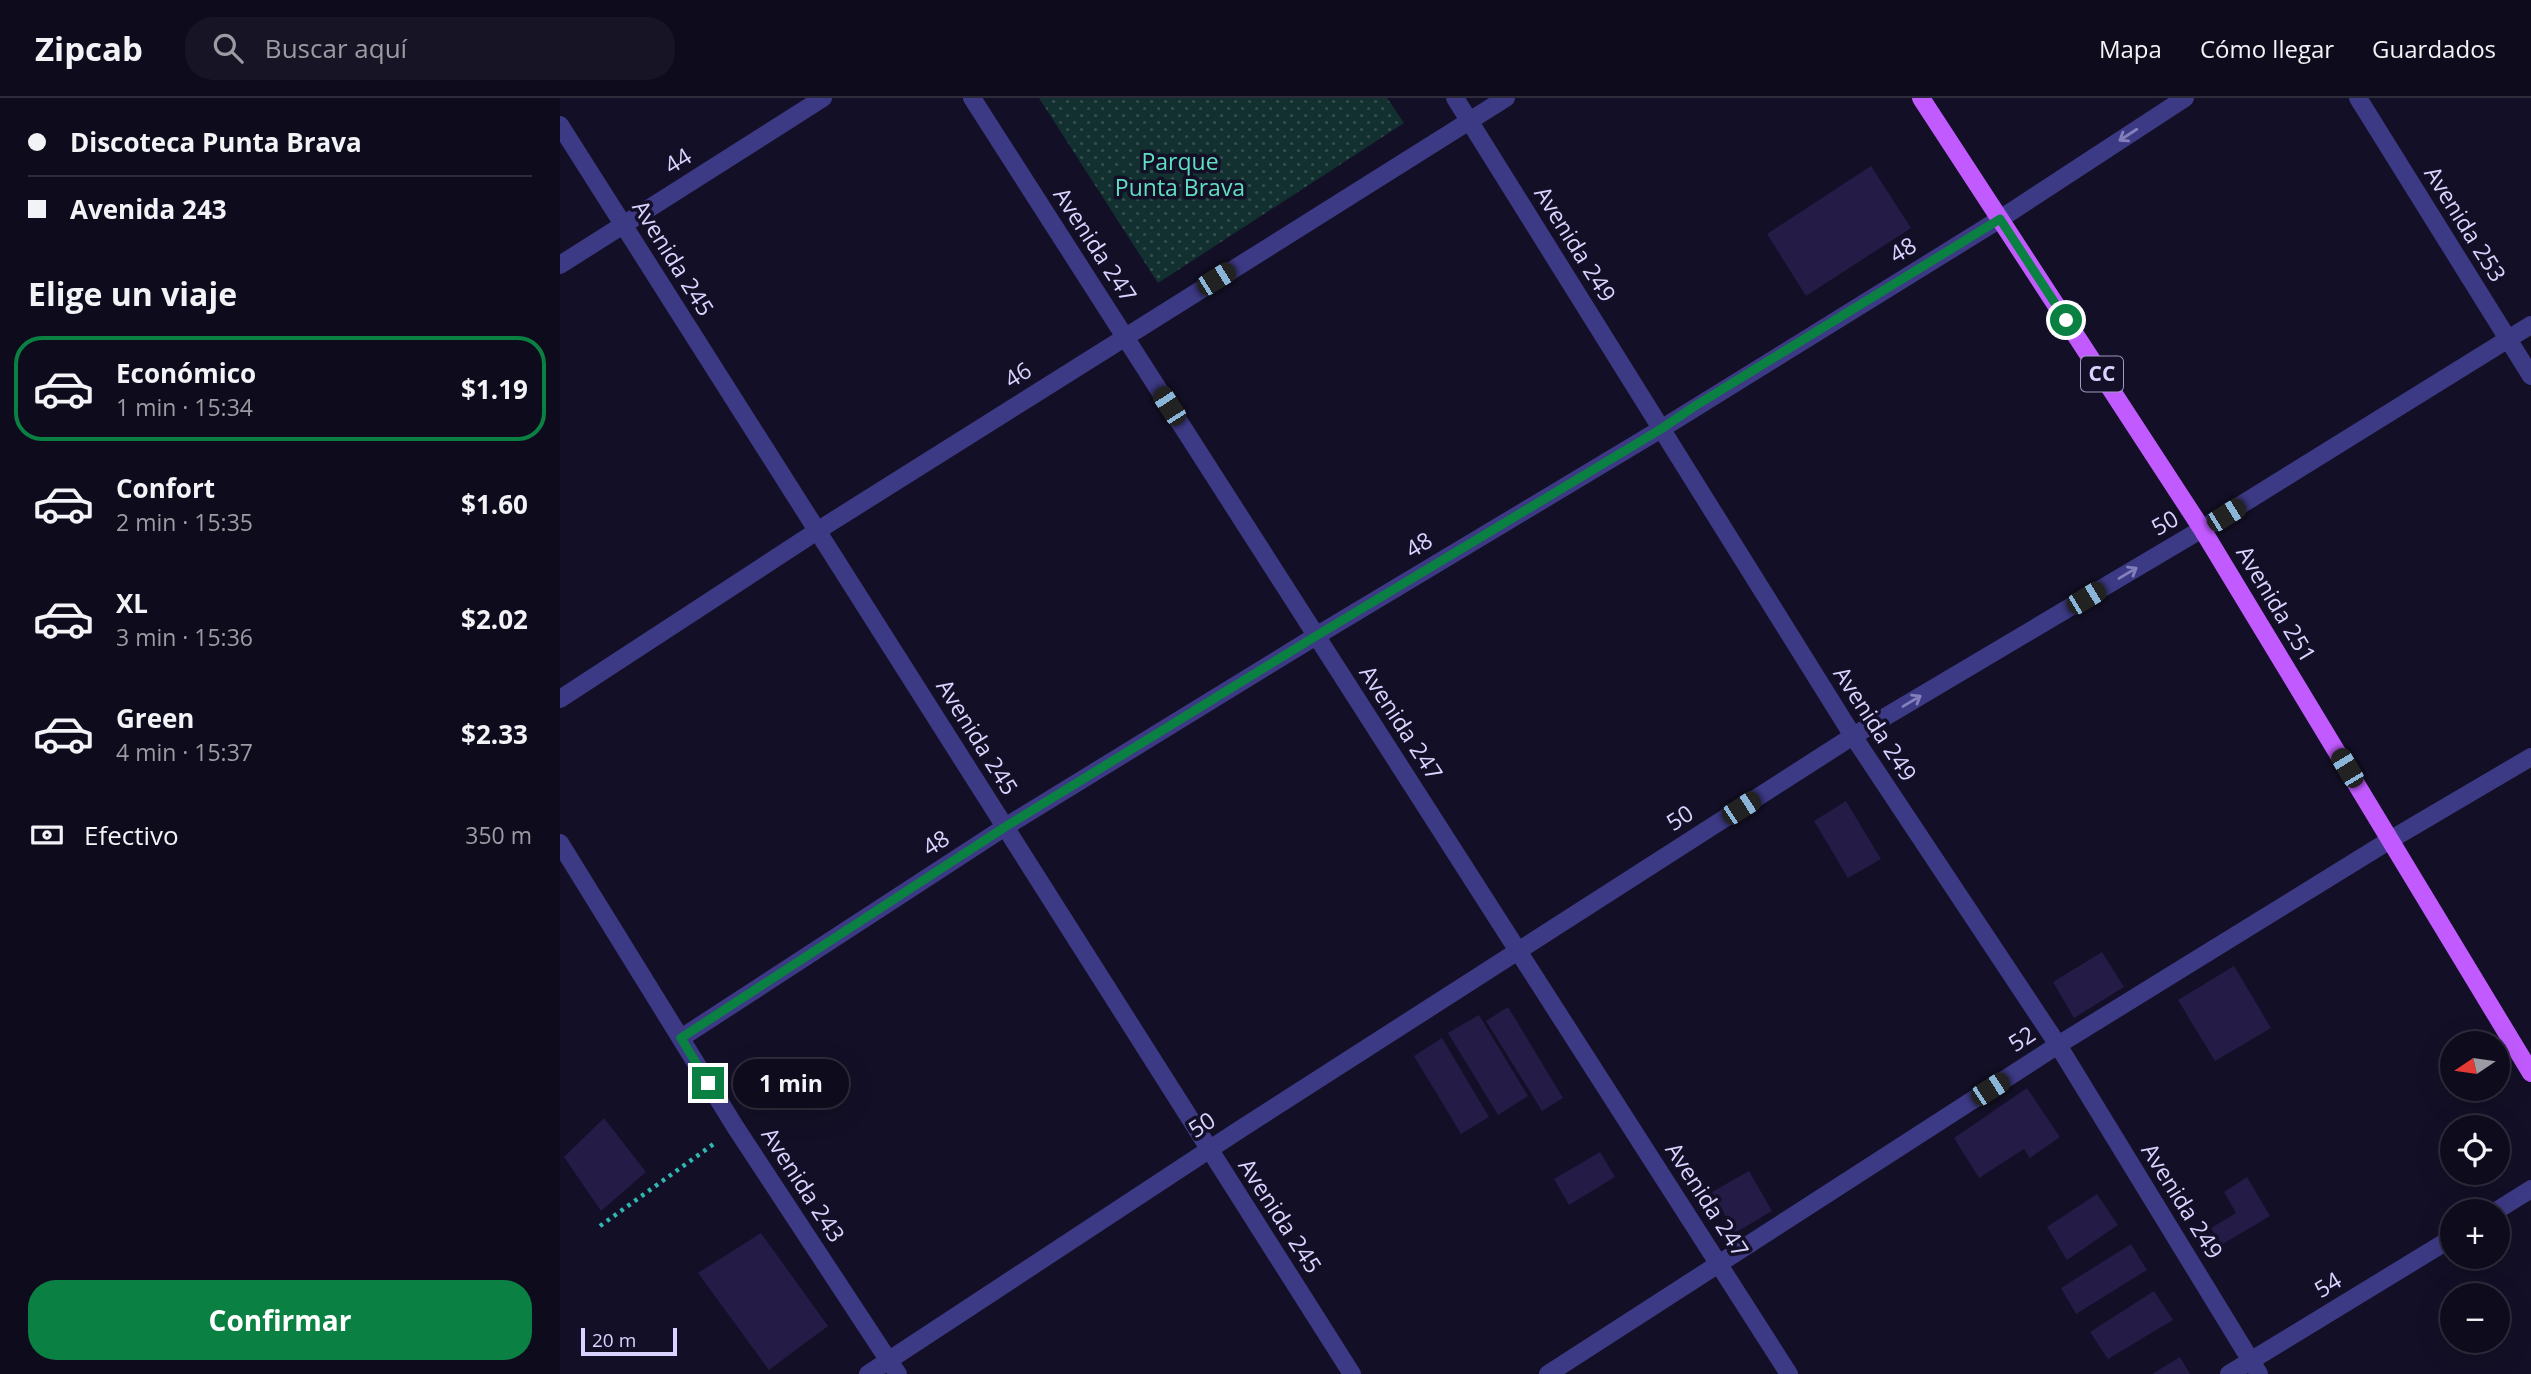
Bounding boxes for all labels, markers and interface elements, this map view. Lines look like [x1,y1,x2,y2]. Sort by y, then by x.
search box [185,17,675,80]
text: Zipcab [35,26,143,71]
icon: search [209,29,247,67]
text: Buscar aquí [265,30,407,66]
text: Mapa [2099,32,2162,65]
text: Cómo llegar [2200,32,2334,65]
text: Guardados [2372,32,2496,65]
text: Discoteca Punta Brava [70,124,362,160]
one-way arrow [2119,128,2138,143]
street label: 44 [658,140,697,181]
park label: Parque Punta Brava [1115,145,1245,203]
street label: Avenida 253 [2418,159,2514,288]
street label: Avenida 249 [1528,179,1624,308]
street label: Avenida 247 [1047,181,1145,308]
text: Avenida 243 [70,191,227,227]
street label: Avenida 245 [626,193,722,322]
street label: 48 [1883,229,1922,270]
car [1193,259,1240,299]
text: Elige un viaje [28,272,237,315]
route start [2050,304,2082,336]
street label: 46 [998,354,1037,395]
text: Económico [116,355,256,391]
road number: CC [2081,356,2123,392]
icon: car [32,357,95,420]
text: $1.19 [461,371,528,407]
car [1149,383,1190,429]
text: 1 min · 15:34 [116,391,253,423]
text: Confort [116,470,215,506]
icon: car [32,472,95,535]
text: $1.60 [461,486,528,522]
car [2203,495,2250,535]
street label: 50 [2145,502,2184,543]
text: 2 min · 15:35 [116,506,253,538]
street label: 48 [1399,524,1438,565]
street label: Avenida 251 [2229,539,2324,668]
one-way arrow [2118,566,2138,580]
car [2063,578,2110,618]
text: XL [116,585,148,621]
icon: car [32,587,95,650]
text: $2.02 [461,601,528,637]
text: 3 min · 15:36 [116,621,253,653]
street label: Avenida 247 [1353,659,1451,786]
street label: Avenida 249 [1827,660,1925,787]
street label: Avenida 245 [930,672,1026,801]
one-way arrow [1901,694,1921,708]
text: Green [116,700,194,736]
icon: car [32,702,95,765]
text: $2.33 [461,716,528,752]
text: 4 min · 15:37 [116,736,253,768]
car [2328,745,2367,791]
car [1718,788,1765,828]
street label: 50 [1660,797,1699,838]
icon: cash [28,816,66,854]
text: Efectivo [84,817,179,853]
text: 350 m [465,819,532,851]
street label: 48 [916,822,955,863]
street label: 52 [2002,1018,2041,1059]
north arrow [2440,1031,2510,1101]
map controls [2440,1031,2510,1353]
callout: 1 min [732,1058,848,1108]
route end [692,1067,724,1099]
text: 1 min [759,1067,823,1099]
car [1967,1069,2014,1109]
street label: 50 [1182,1104,1221,1145]
button: locate [2440,1115,2510,1185]
street label: Avenida 243 [755,1121,853,1248]
street label: Avenida 247 [1659,1136,1757,1263]
street label: Avenida 249 [2135,1136,2231,1265]
street label: Avenida 245 [1232,1152,1330,1279]
button: + [2440,1199,2510,1269]
street label: 54 [2308,1264,2347,1305]
button: Confirmar [28,1280,532,1360]
button: − [2440,1283,2510,1353]
scale bar [581,1325,677,1357]
text: 20 m [592,1327,636,1353]

